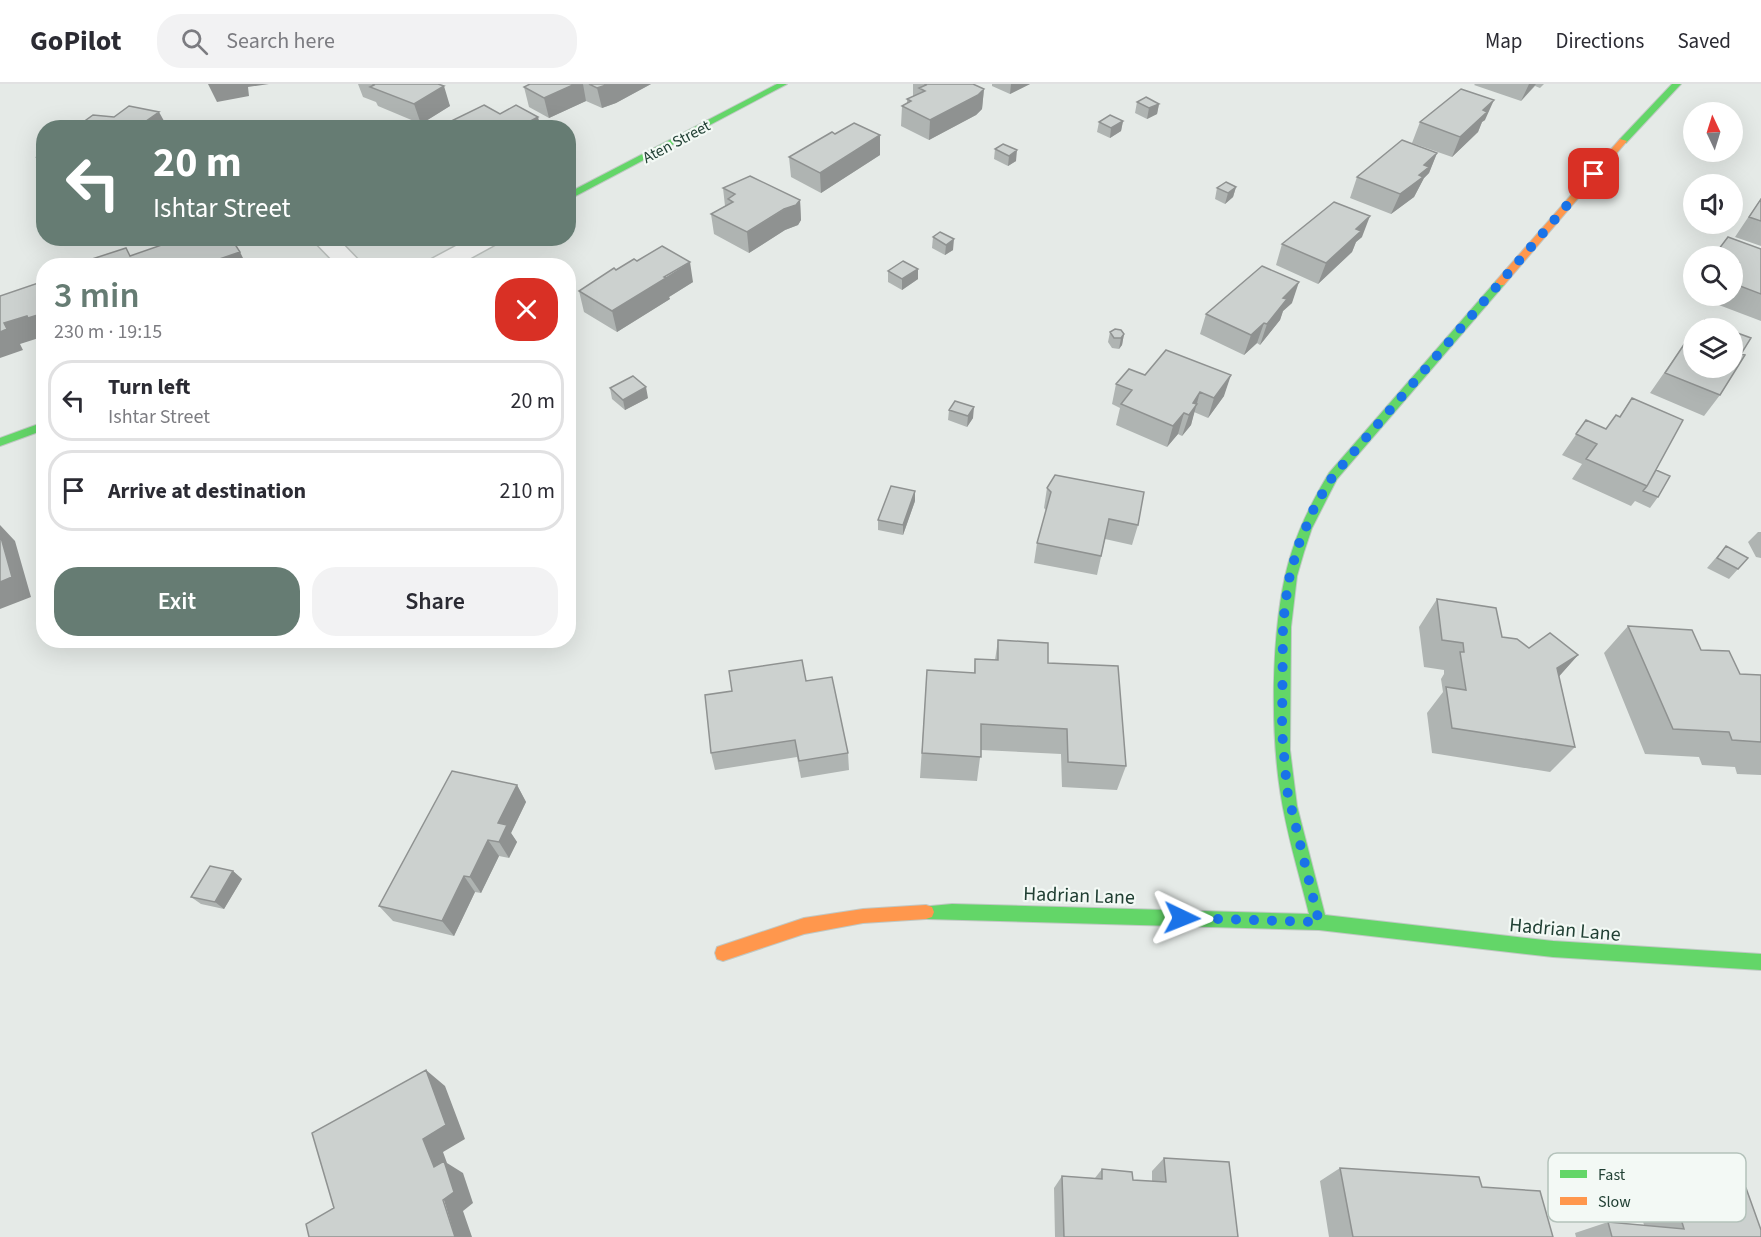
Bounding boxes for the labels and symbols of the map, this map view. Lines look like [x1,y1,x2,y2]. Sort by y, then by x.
north arrow [1683,102,1743,162]
street label: Aten Street [639,115,715,169]
pin [1568,148,1619,199]
street label: Hadrian Lane [1023,880,1135,912]
position arrow [1150,886,1214,950]
street label: Hadrian Lane [1508,911,1622,949]
legend [1548,1153,1746,1222]
text: Fast [1598,1164,1626,1186]
text: Slow [1598,1191,1631,1213]

